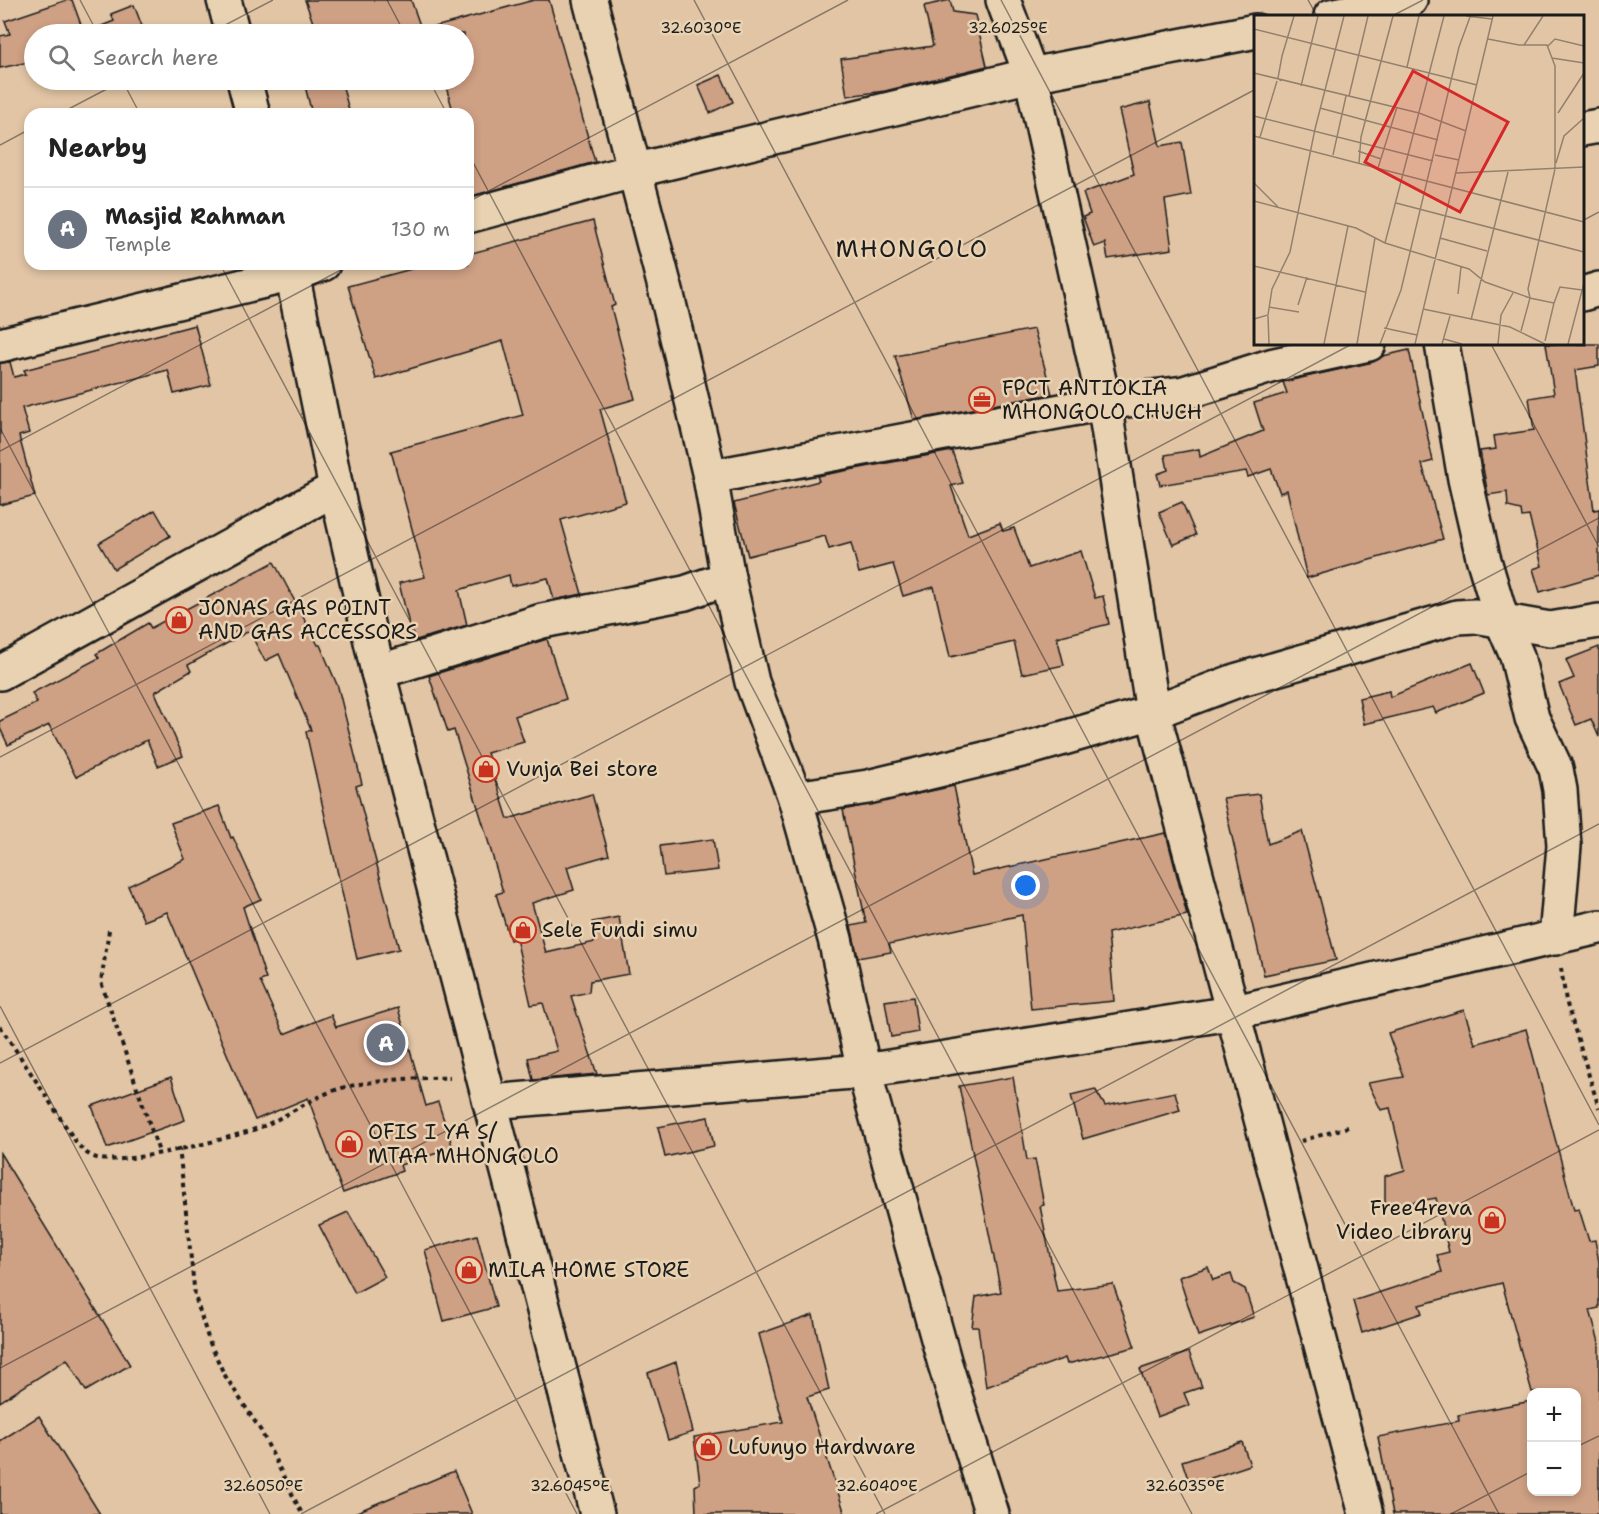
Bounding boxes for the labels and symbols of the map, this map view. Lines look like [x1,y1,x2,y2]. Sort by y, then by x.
inset map [1254,15,1584,345]
text: 32.6030°E [661,18,741,38]
text: 32.6025°E [968,18,1048,38]
district label: MHONGOLO [836,233,988,265]
place label: FPCT ANTIOKIA MHONGOLO CHUCH [1002,374,1202,426]
office icon: FPCT ANTIOKIA MHONGOLO CHUCH [967,385,997,415]
place label: JONAS GAS POINT AND GAS ACCESSORS [198,594,417,646]
shop icon: JONAS GAS POINT AND GAS ACCESSORS [164,605,194,635]
shop icon: Vunja Bei store [471,754,501,784]
place label: Vunja Bei store [506,755,658,783]
your location [1011,871,1040,900]
shop icon: Sele Fundi simu [508,915,538,945]
place label: Sele Fundi simu [542,916,698,944]
pin: A [366,1020,406,1066]
place label: OFIS I YA S/ MTAA MHONGOLO [368,1118,559,1170]
shop icon: OFIS I YA S/ MTAA MHONGOLO [334,1129,364,1159]
place label: Free4reva Video Library [1336,1194,1472,1246]
shop icon: Free4reva Video Library [1477,1205,1507,1235]
shop icon: MILA HOME STORE [454,1255,484,1285]
place label: MILA HOME STORE [488,1256,689,1284]
shop icon: Lufunyo Hardware [693,1432,723,1462]
place label: Lufunyo Hardware [728,1433,916,1461]
text: 32.6050°E [223,1476,303,1496]
text: 32.6045°E [530,1476,610,1496]
text: 32.6040°E [836,1476,918,1496]
text: 32.6035°E [1145,1476,1225,1496]

